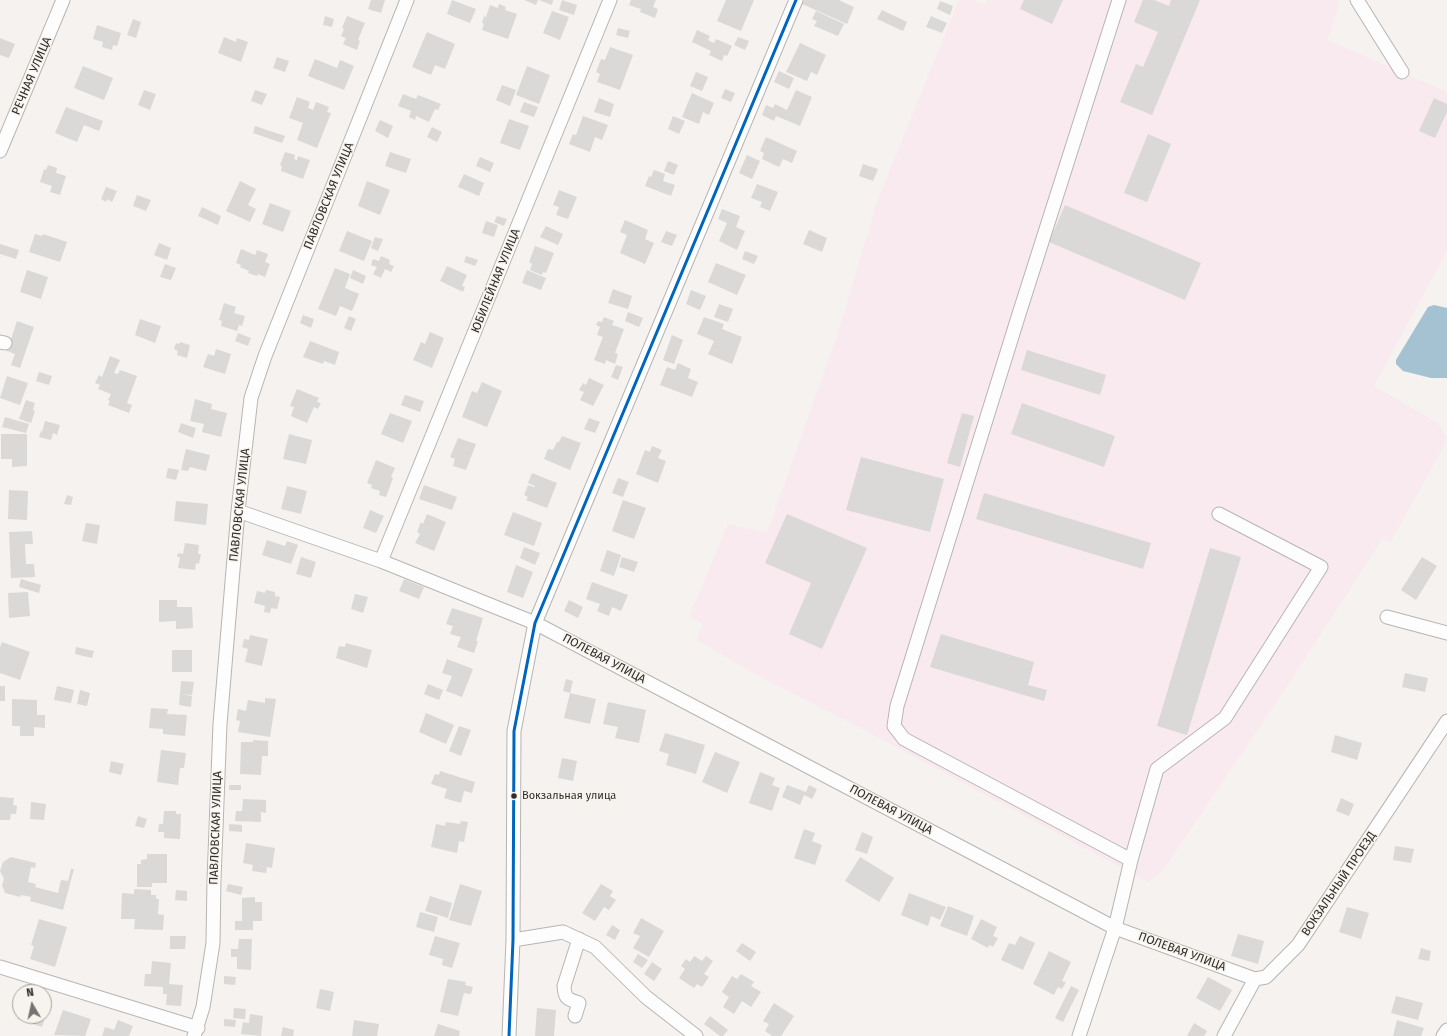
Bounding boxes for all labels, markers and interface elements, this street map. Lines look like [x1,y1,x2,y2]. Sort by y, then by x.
street label: РЕЧНАЯ УЛИЦА [9,35,55,117]
street label: ПАВЛОВСКАЯ УЛИЦА [301,140,357,252]
street label: ЮБИЛЕЙНАЯ УЛИЦА [469,227,523,335]
street label: ПАВЛОВСКАЯ УЛИЦА [227,448,253,562]
street label: ПОЛЕВАЯ УЛИЦА [560,631,648,687]
street label: ПАВЛОВСКАЯ УЛИЦА [207,771,225,885]
street label: ПОЛЕВАЯ УЛИЦА [847,782,935,838]
place label: Вокзальная улица [522,789,616,803]
marker: Вокзальная улица [509,791,519,801]
street label: ВОКЗАЛЬНЫЙ ПРОЕЗД [1299,829,1379,939]
street label: ПОЛЕВАЯ УЛИЦА [1136,929,1228,975]
north arrow [12,984,52,1024]
text: N [26,986,35,1000]

